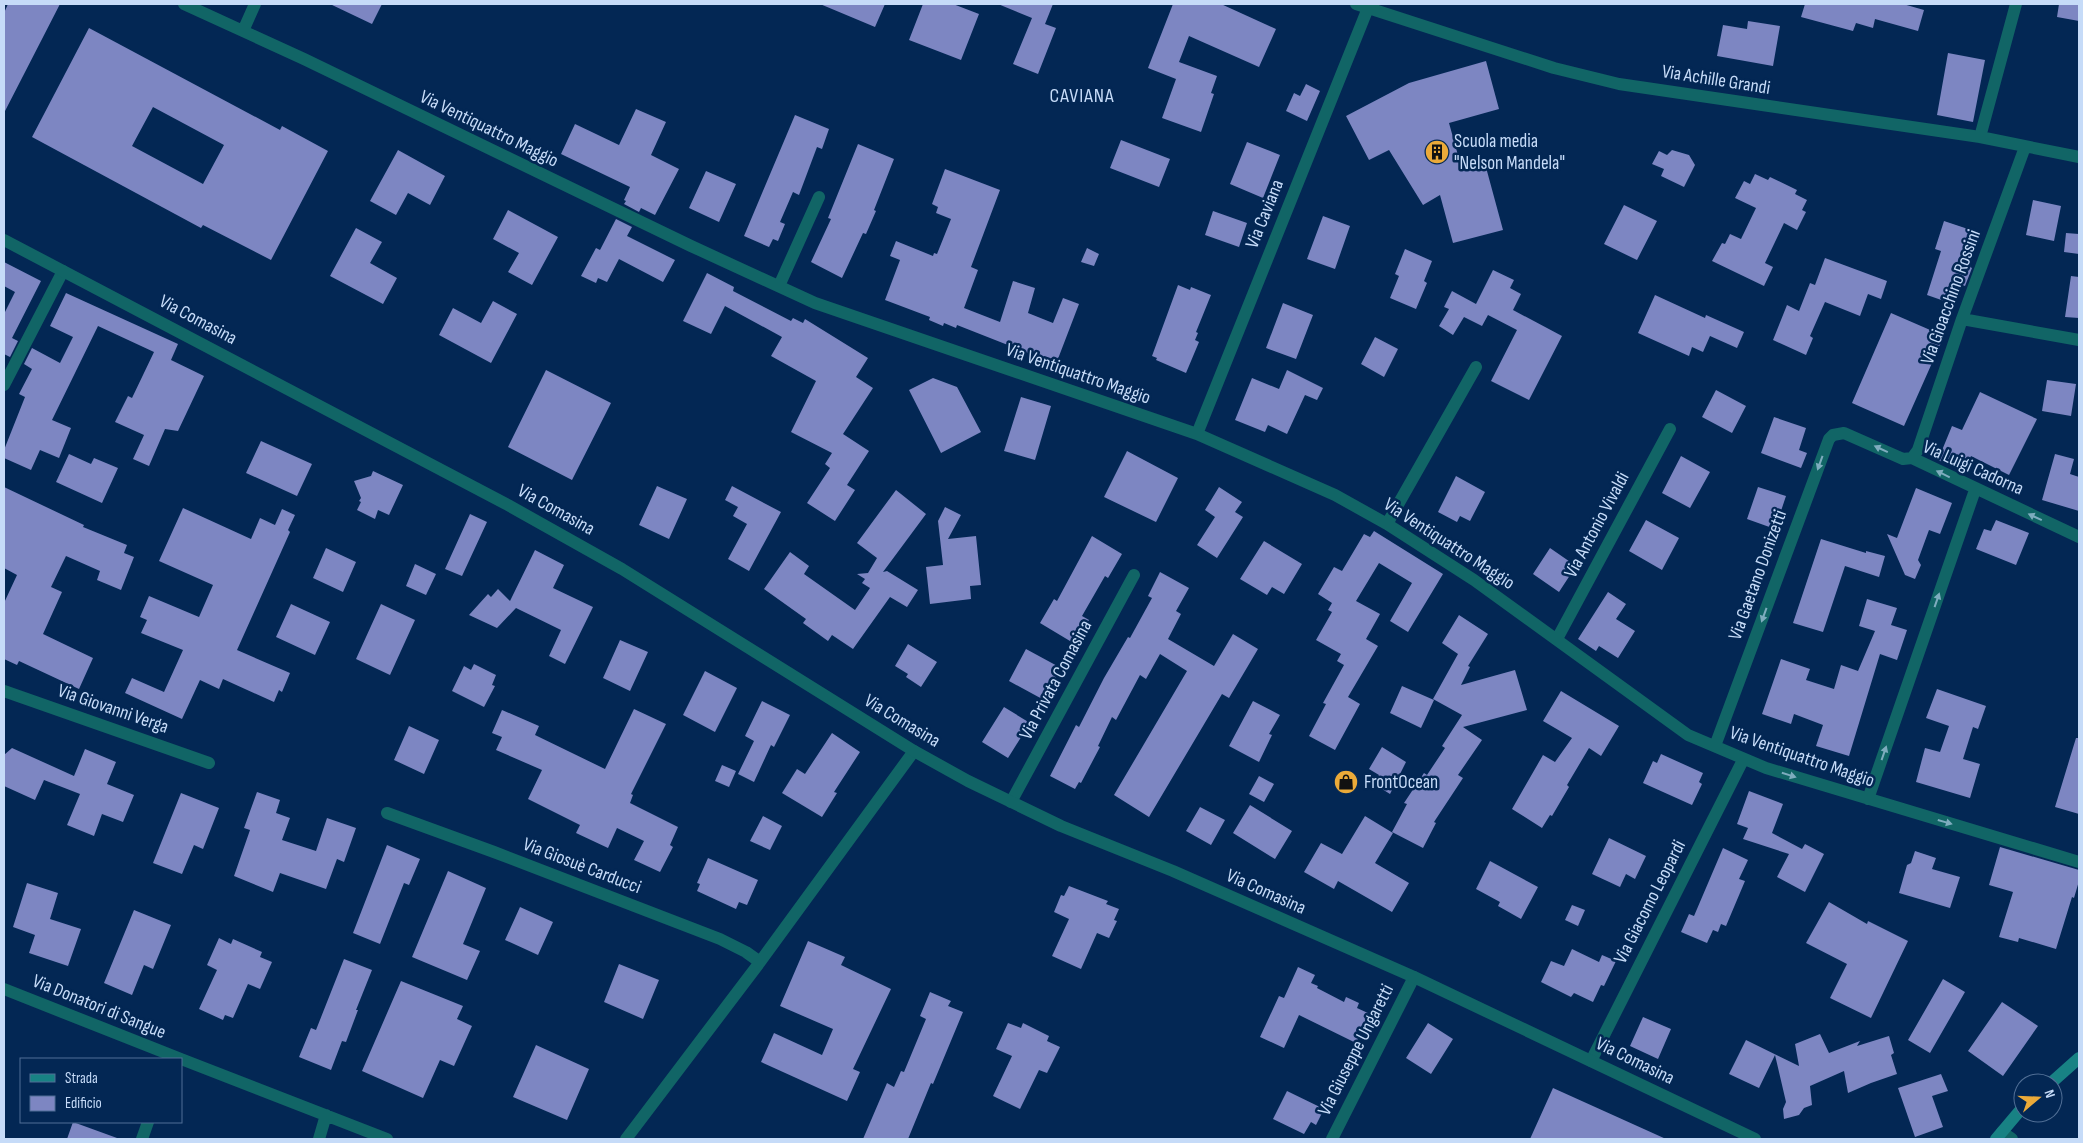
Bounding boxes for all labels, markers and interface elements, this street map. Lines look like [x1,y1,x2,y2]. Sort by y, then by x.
street label: Via Achille Grandi [1660,60,1772,100]
district label: CAVIANA [1049,84,1115,108]
street label: Via Ventiquattro Maggio [416,85,562,173]
place label: Scuola media "Nelson Mandela" [1454,130,1565,175]
building icon: Scuola media "Nelson Mandela" [1424,139,1450,165]
street label: Via Caviana [1241,176,1289,252]
street label: Via Gioacchino Rossini [1916,227,1986,367]
street label: Via Comasina [155,290,241,350]
street label: Via Ventiquattro Maggio [1003,338,1153,410]
street label: Via Luigi Cadorna [1919,436,2027,500]
one-way arrow [1874,444,1888,452]
one-way arrow [1816,455,1823,470]
street label: Via Antonio Vivaldi [1559,468,1635,582]
one-way arrow [1936,470,1951,478]
street label: Via Comasina [513,479,599,541]
street label: Via Ventiquattro Maggio [1379,493,1519,595]
street label: Via Gaetano Donizetti [1724,507,1792,643]
one-way arrow [2028,512,2042,520]
one-way arrow [1934,592,1941,607]
one-way arrow [1760,608,1768,623]
street label: Via Privata Comasina [1015,616,1097,744]
street label: Via Giovanni Verga [55,679,171,739]
street label: Via Comasina [860,689,944,753]
street label: Via Ventiquattro Maggio [1727,721,1877,793]
one-way arrow [1880,745,1888,760]
shop icon: FrontOcean [1333,769,1359,795]
place label: FrontOcean [1364,771,1438,794]
one-way arrow [1782,772,1797,780]
one-way arrow [1937,818,1952,826]
street label: Via Giosuè Carducci [520,833,644,899]
street label: Via Giacomo Leopardi [1609,836,1691,968]
street label: Via Comasina [1223,864,1309,920]
street label: Via Donatori di Sangue [29,970,169,1044]
street label: Via Giuseppe Ungaretti [1313,980,1399,1120]
street label: Via Comasina [1592,1032,1678,1090]
legend [20,1058,182,1123]
text: Strada [65,1069,98,1088]
north arrow [2013,1073,2063,1123]
text: N [2041,1088,2059,1100]
text: Edificio [65,1094,102,1113]

